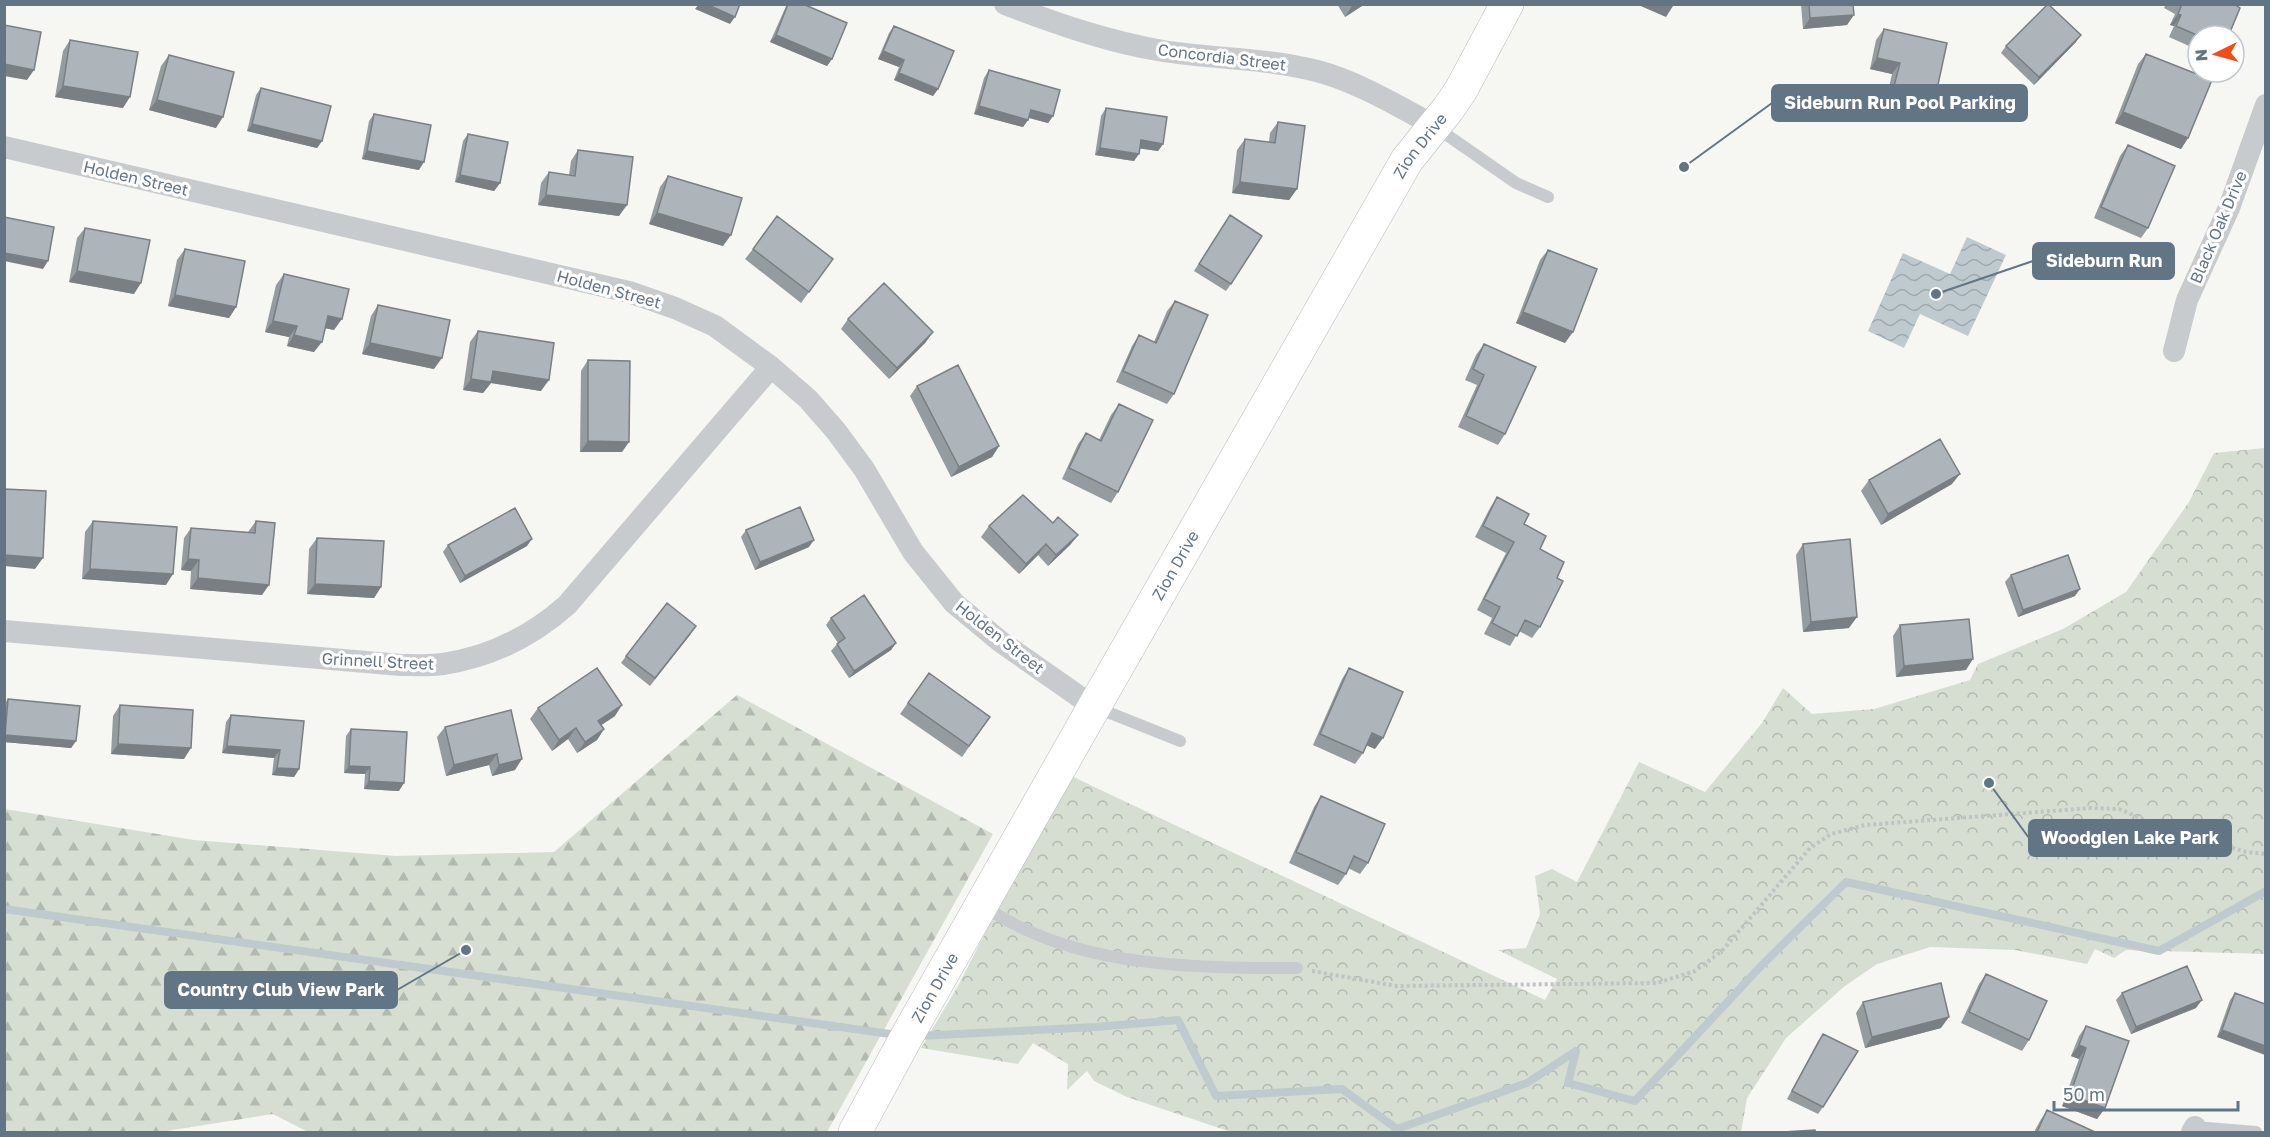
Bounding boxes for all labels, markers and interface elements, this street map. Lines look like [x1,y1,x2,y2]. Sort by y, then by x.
north arrow [2186,24,2246,84]
street label: Concordia Street [1157,39,1287,75]
text: N [2191,48,2212,62]
callout: Sideburn Run Pool Parking [1772,85,2027,121]
text: Sideburn Run Pool Parking [1784,91,2016,113]
street label: Zion Drive [1389,109,1451,182]
street label: Holden Street [82,156,190,200]
street label: Black Oak Drive [2185,168,2251,286]
callout: Sideburn Run [2033,243,2174,279]
text: Sideburn Run [2046,249,2162,271]
street label: Holden Street [555,265,663,313]
street label: Zion Drive [1147,527,1203,604]
street label: Holden Street [952,596,1048,678]
street label: Grinnell Street [321,648,435,674]
callout: Woodglen Lake Park [2029,820,2231,856]
text: Woodglen Lake Park [2041,826,2220,848]
street label: Zion Drive [907,949,962,1026]
callout: Country Club View Park [165,972,397,1008]
text: Country Club View Park [177,978,385,1000]
scale bar [2054,1074,2238,1112]
text: 50 m [2063,1083,2105,1105]

